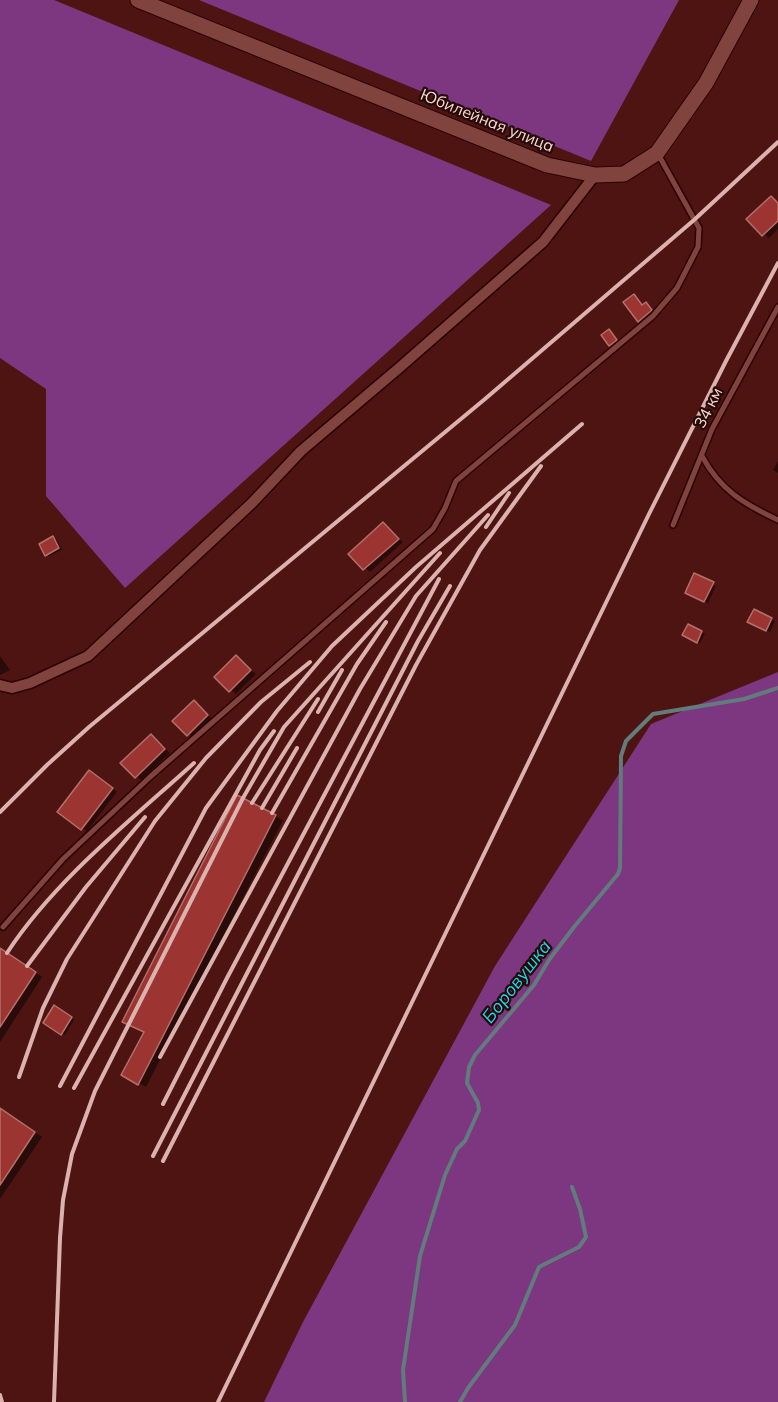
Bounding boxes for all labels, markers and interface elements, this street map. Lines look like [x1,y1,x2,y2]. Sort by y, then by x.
street label: Юбилейная улица [417,85,557,157]
street label: 34 км [691,385,727,431]
water label: Боровушка [478,936,556,1028]

